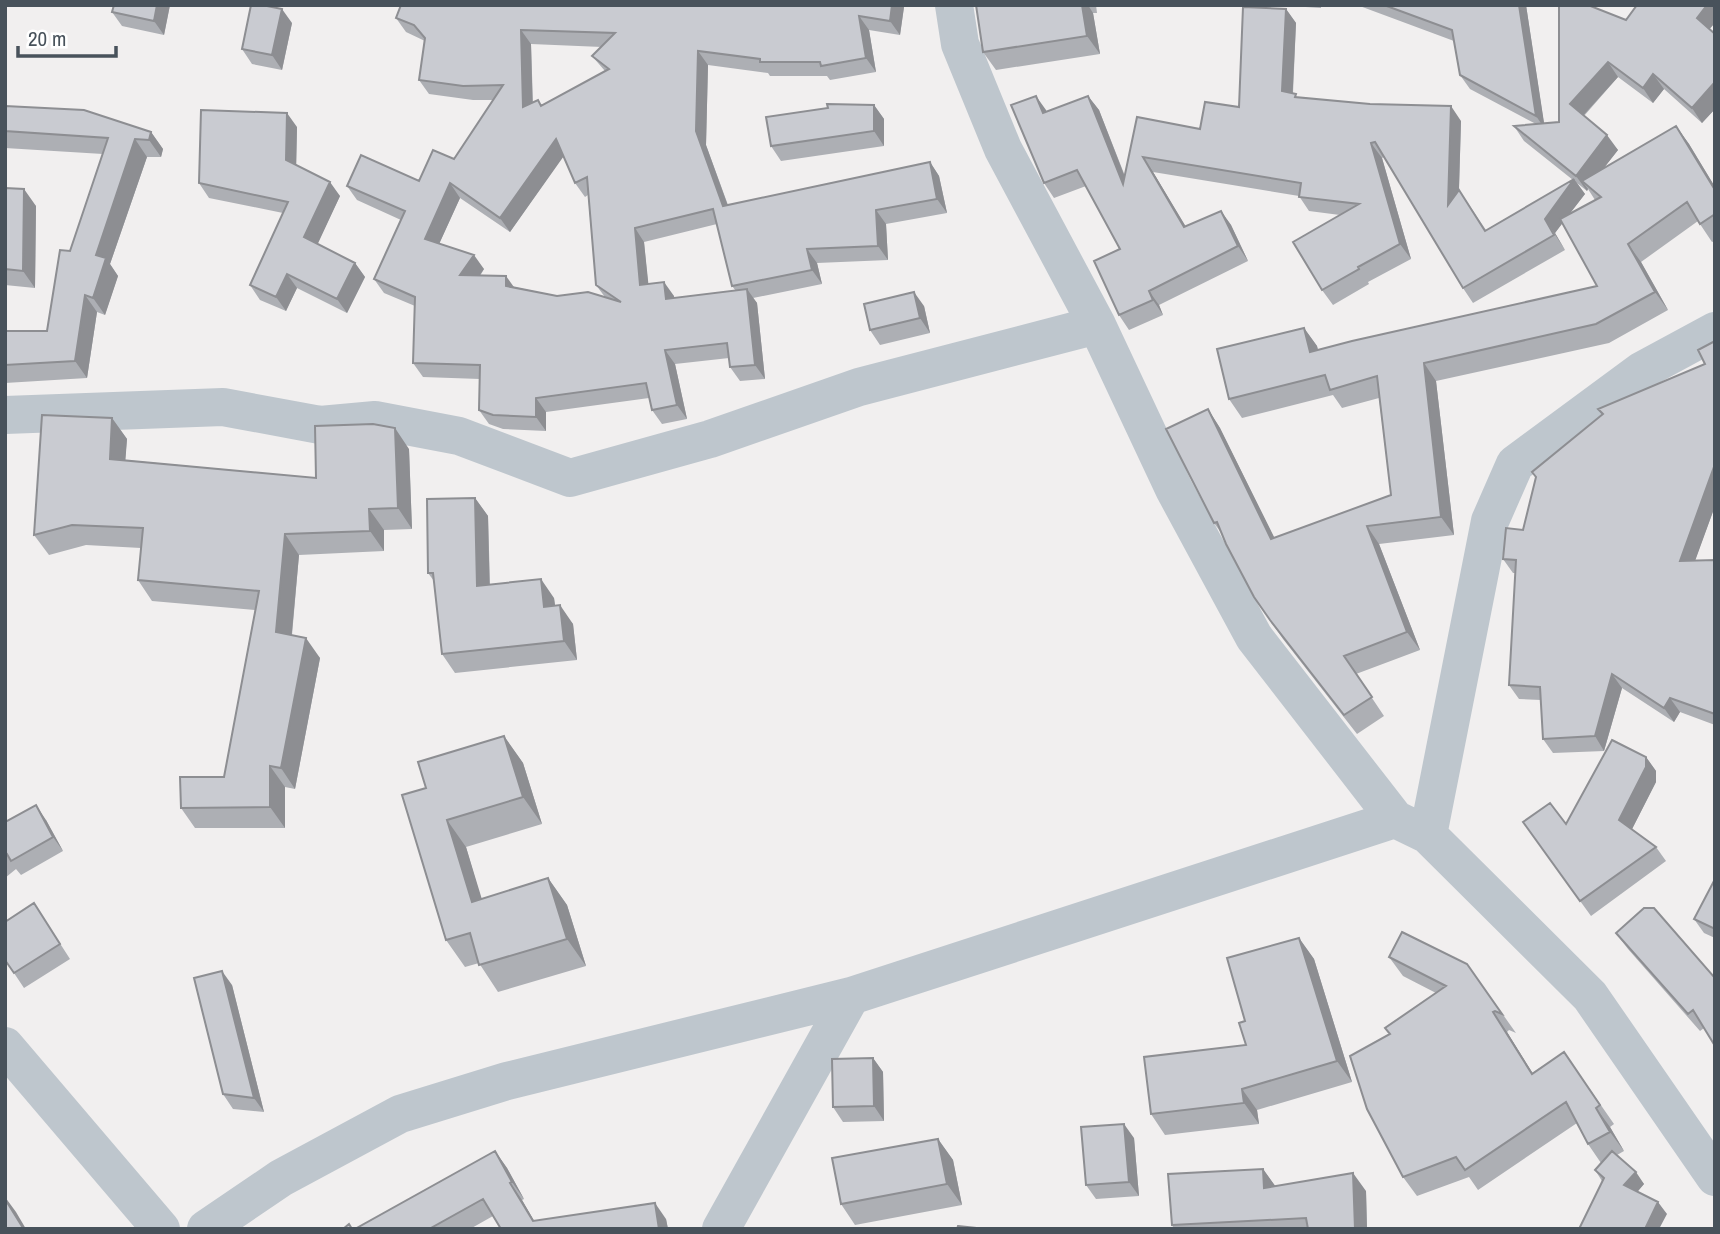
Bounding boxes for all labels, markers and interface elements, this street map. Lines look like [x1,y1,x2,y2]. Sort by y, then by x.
scale bar [18,14,116,58]
text: 20 m [28,24,66,53]

